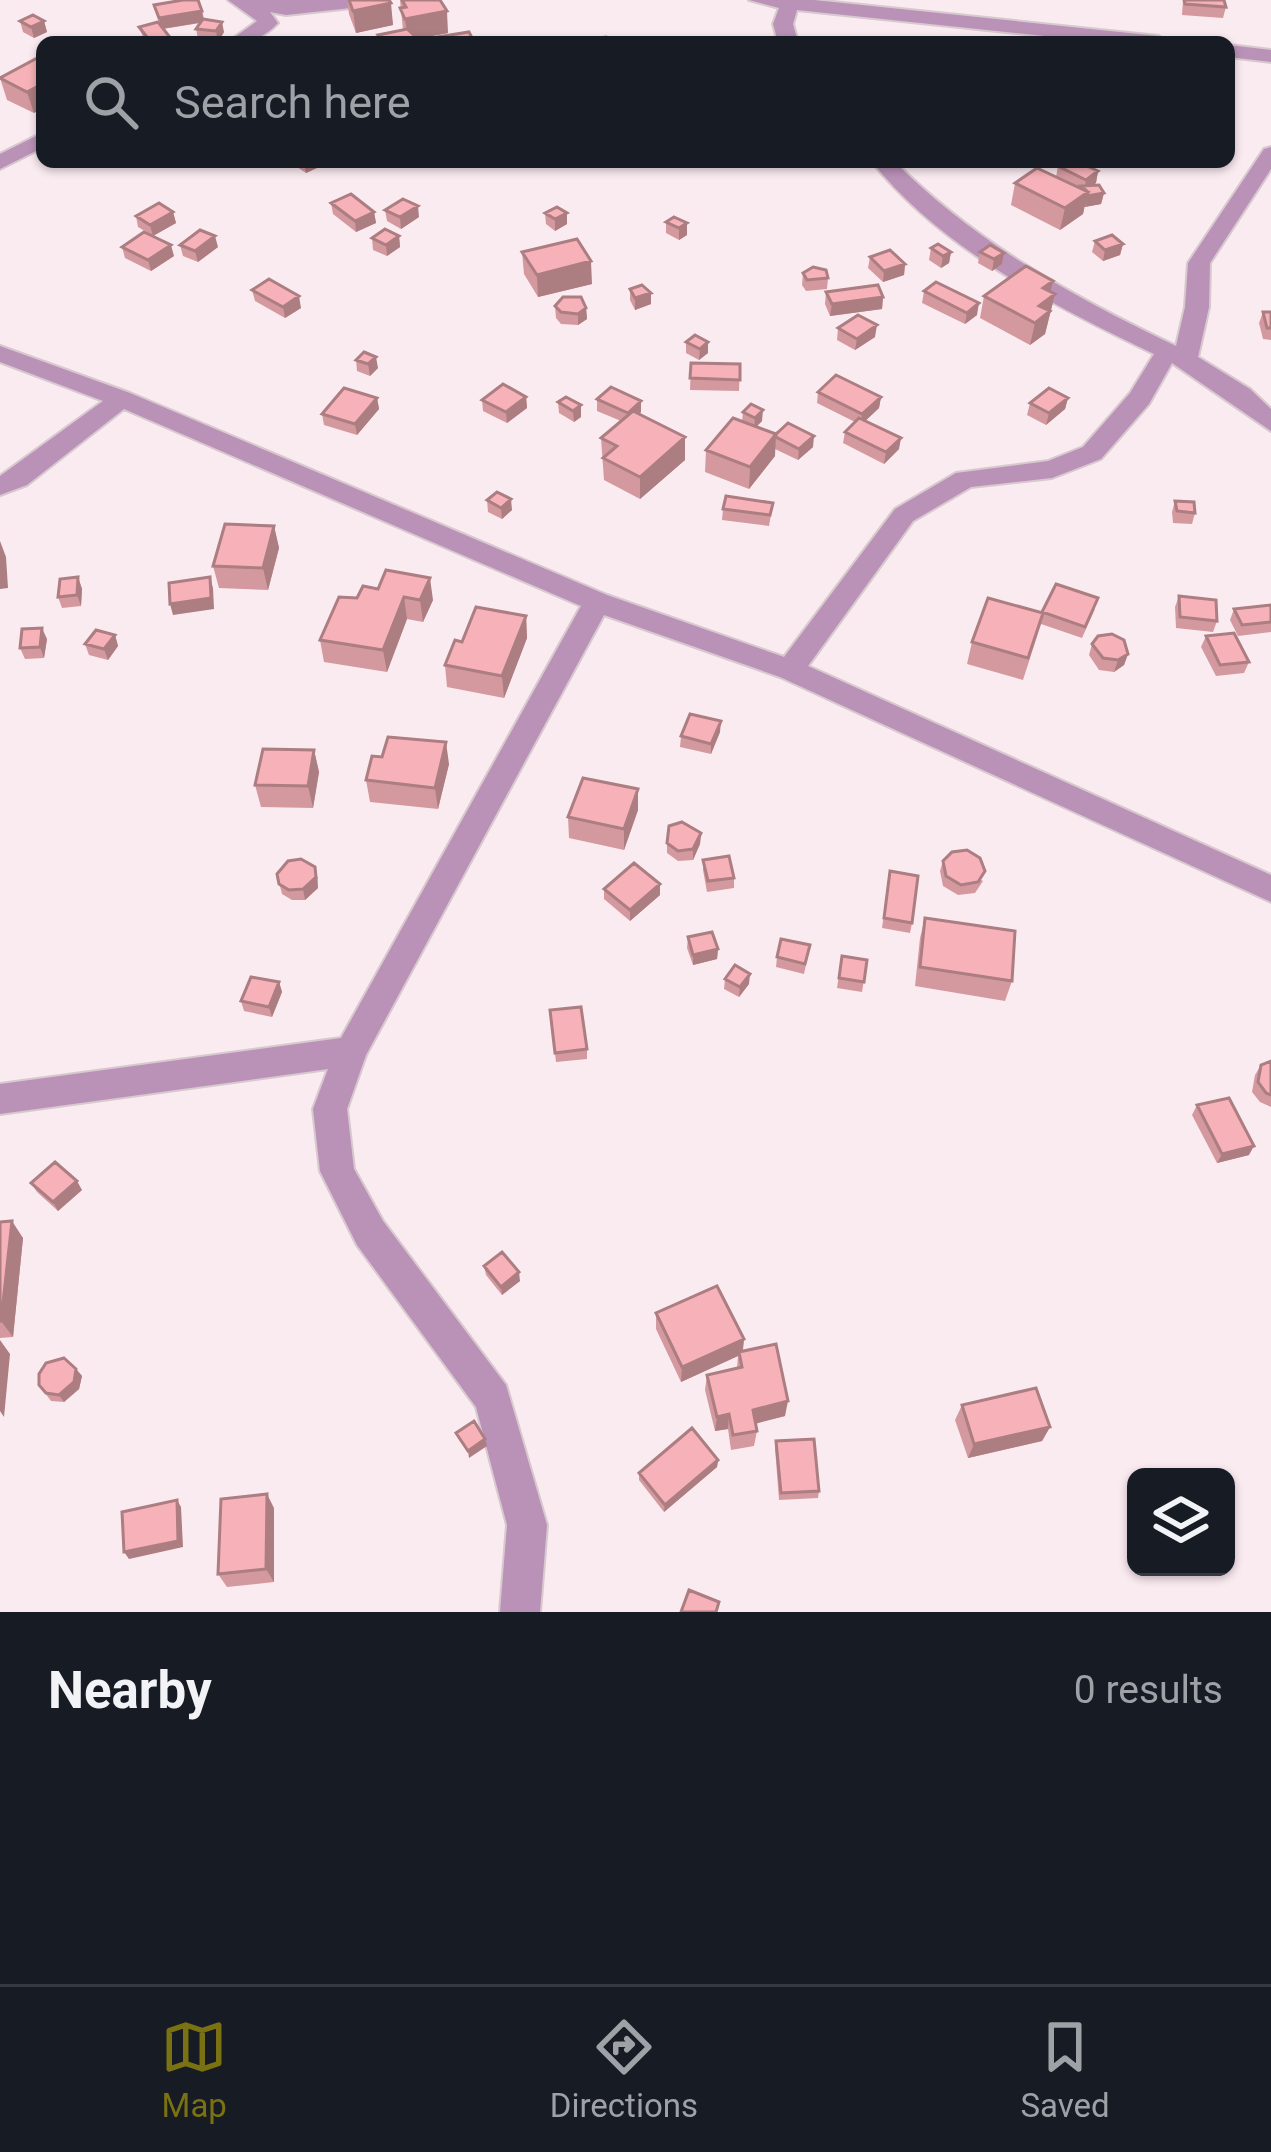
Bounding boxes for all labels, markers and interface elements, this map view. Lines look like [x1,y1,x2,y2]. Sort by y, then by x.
search box [36,36,1235,168]
icon: search [78,69,144,135]
text: Search here [174,76,411,129]
map controls [1127,1468,1235,1576]
button: layers [1127,1468,1235,1576]
text: Nearby [48,1661,212,1720]
text: 0 results [1074,1667,1223,1713]
tab: Map [161,2014,227,2125]
tab: Directions [550,2014,698,2125]
tab: Saved [1021,2014,1110,2125]

